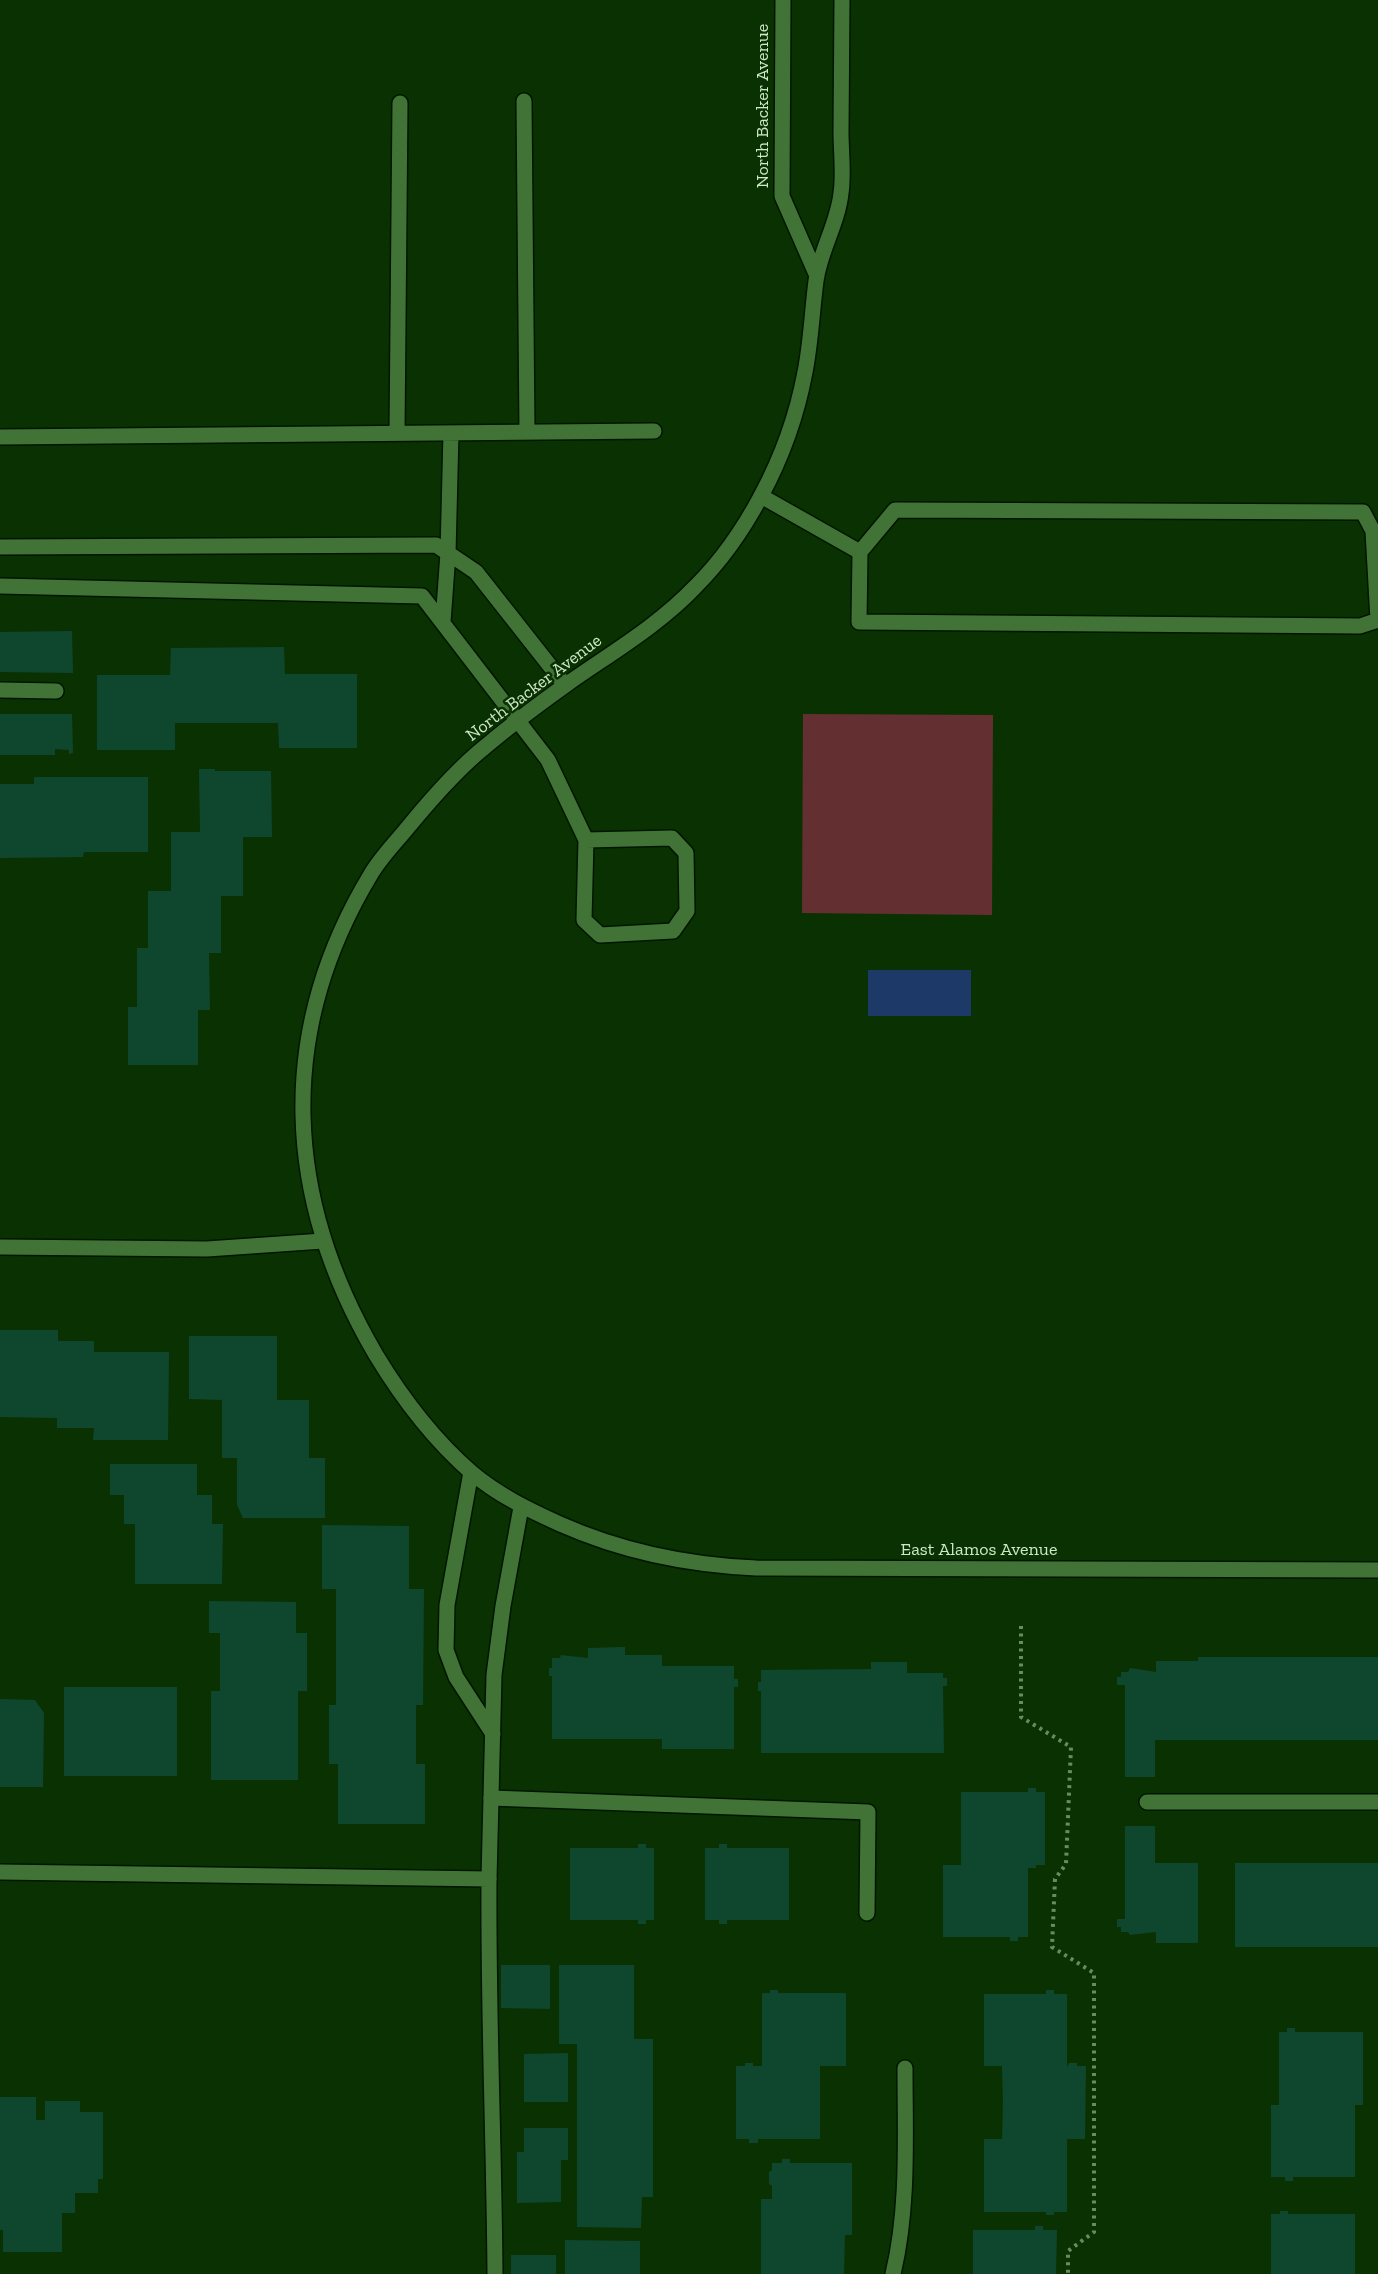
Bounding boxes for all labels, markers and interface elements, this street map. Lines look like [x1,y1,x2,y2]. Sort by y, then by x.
street label: North Backer Avenue [752,24,774,188]
street label: North Backer Avenue [462,630,606,746]
street label: East Alamos Avenue [901,1539,1057,1561]

